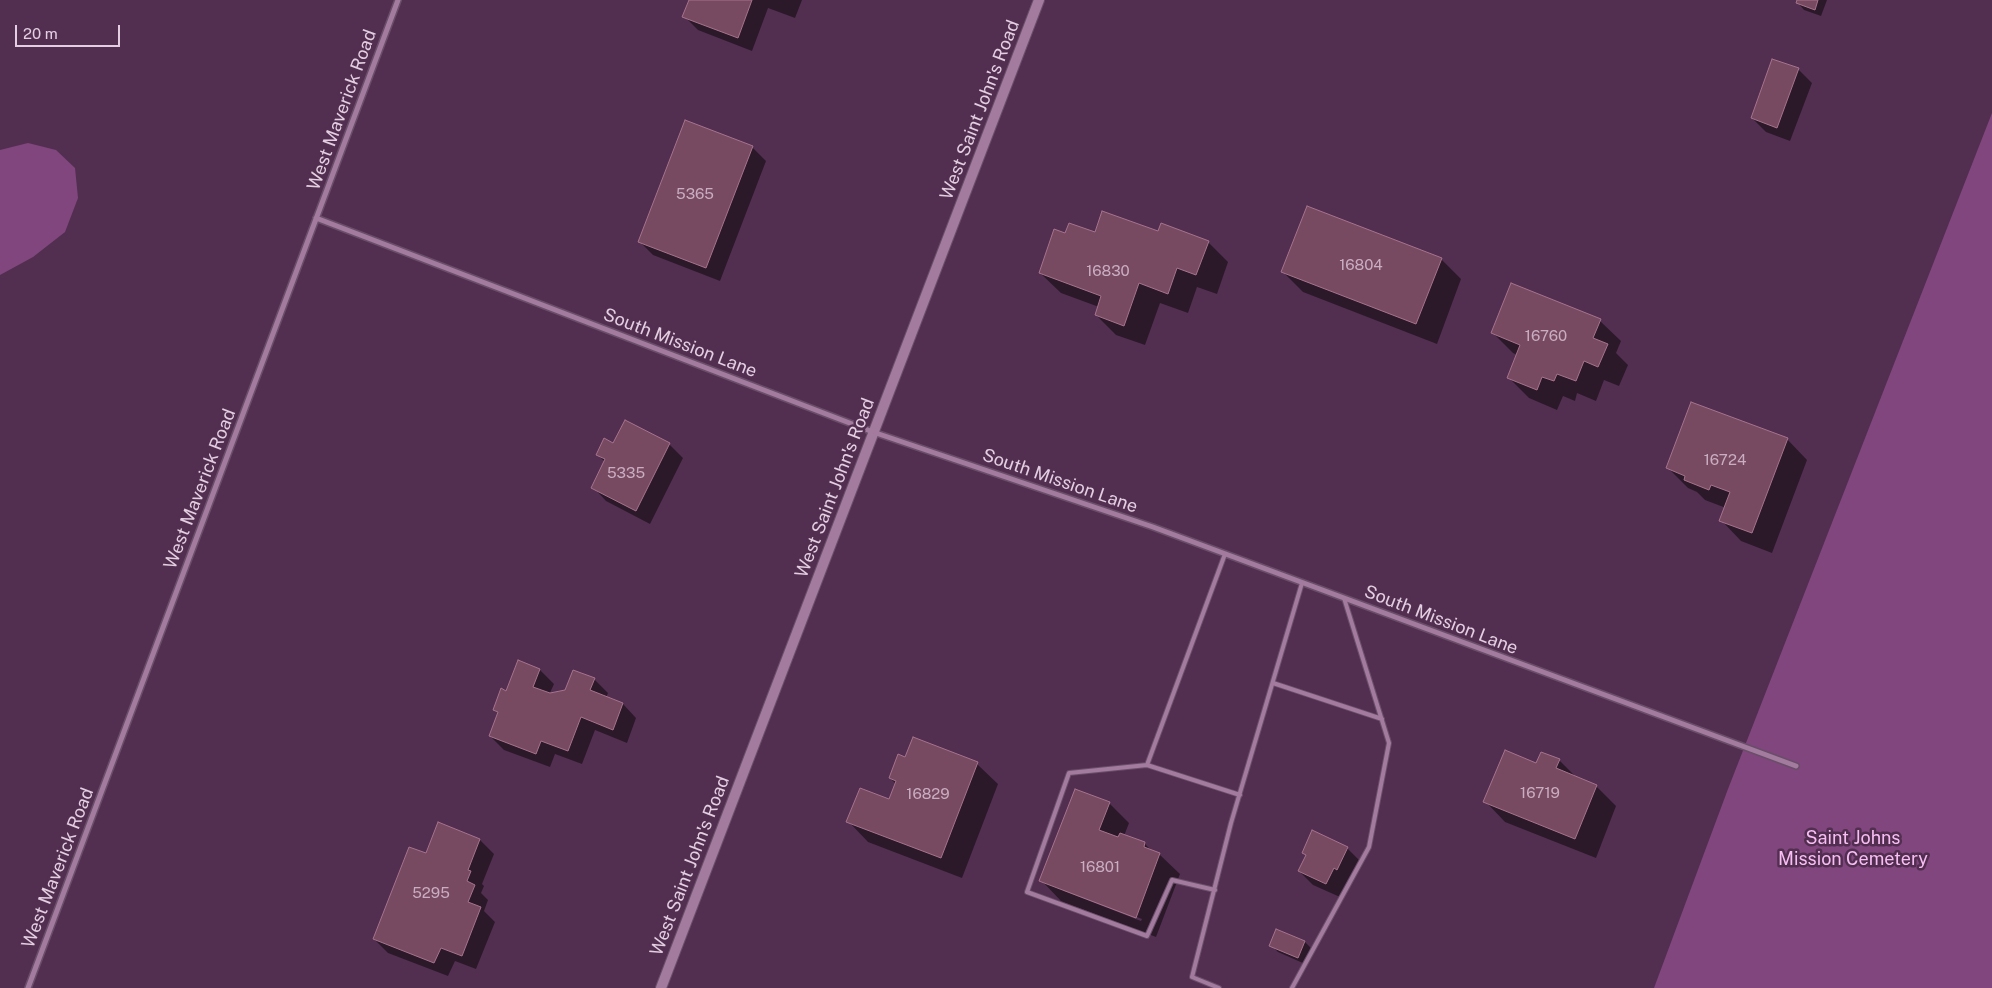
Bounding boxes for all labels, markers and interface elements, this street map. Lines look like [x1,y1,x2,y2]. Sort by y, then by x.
scale bar [18,15,122,47]
street label: West Saint John's Road [936,17,1024,203]
text: 20 m [23,25,58,42]
street label: West Maverick Road [303,27,381,193]
house number: 5365 [676,185,714,203]
house number: 16804 [1339,256,1383,274]
house number: 16830 [1086,262,1130,280]
street label: South Mission Lane [600,304,760,382]
house number: 16760 [1525,327,1567,345]
street label: West Saint John's Road [791,395,879,581]
street label: West Maverick Road [160,406,240,572]
street label: South Mission Lane [979,444,1141,518]
house number: 16724 [1704,451,1746,469]
house number: 5335 [607,464,645,482]
street label: South Mission Lane [1361,581,1521,659]
street label: West Saint John's Road [646,773,734,959]
house number: 16719 [1520,784,1560,802]
street label: West Maverick Road [18,785,98,951]
house number: 16829 [906,785,950,803]
park label: Saint Johns Mission Cemetery [1778,827,1928,870]
house number: 16801 [1080,858,1120,876]
house number: 5295 [412,884,450,902]

